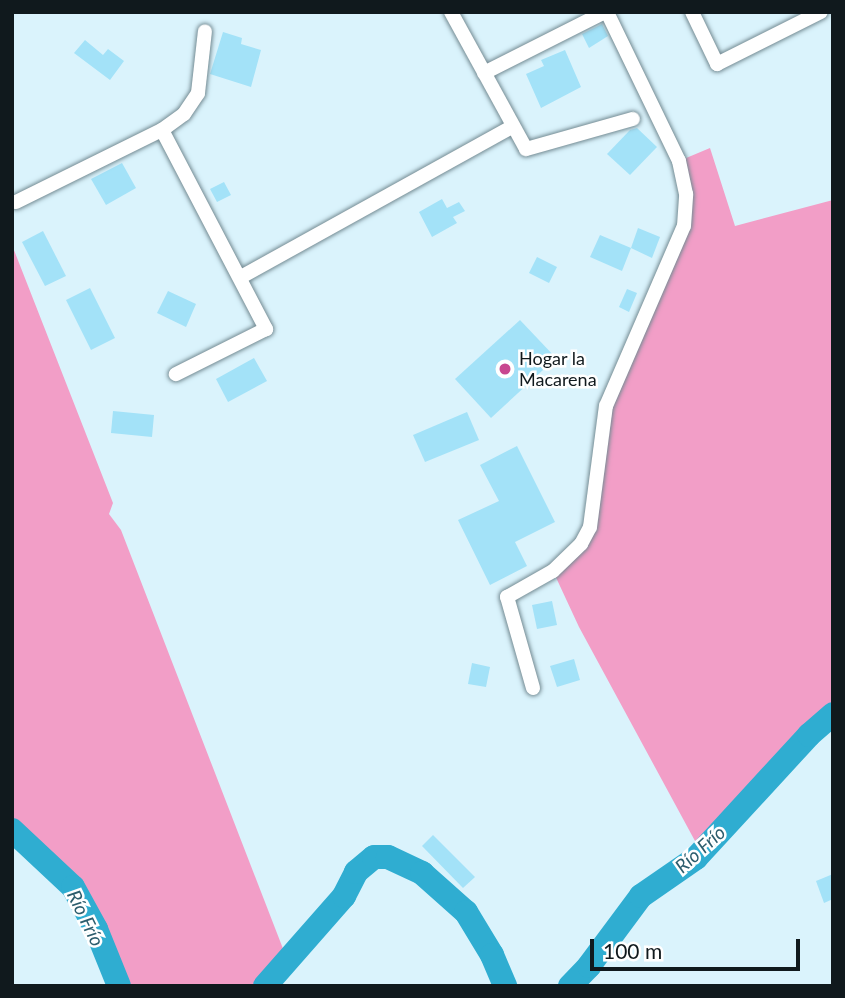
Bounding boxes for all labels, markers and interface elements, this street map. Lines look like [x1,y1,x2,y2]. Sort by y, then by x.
place label: Hogar la Macarena [519,348,597,390]
marker: Hogar la Macarena [497,361,513,377]
water label: Río Frío [670,821,730,877]
water label: Río Frío [63,886,109,950]
scale bar [593,925,803,969]
text: 100 m [603,938,662,963]

